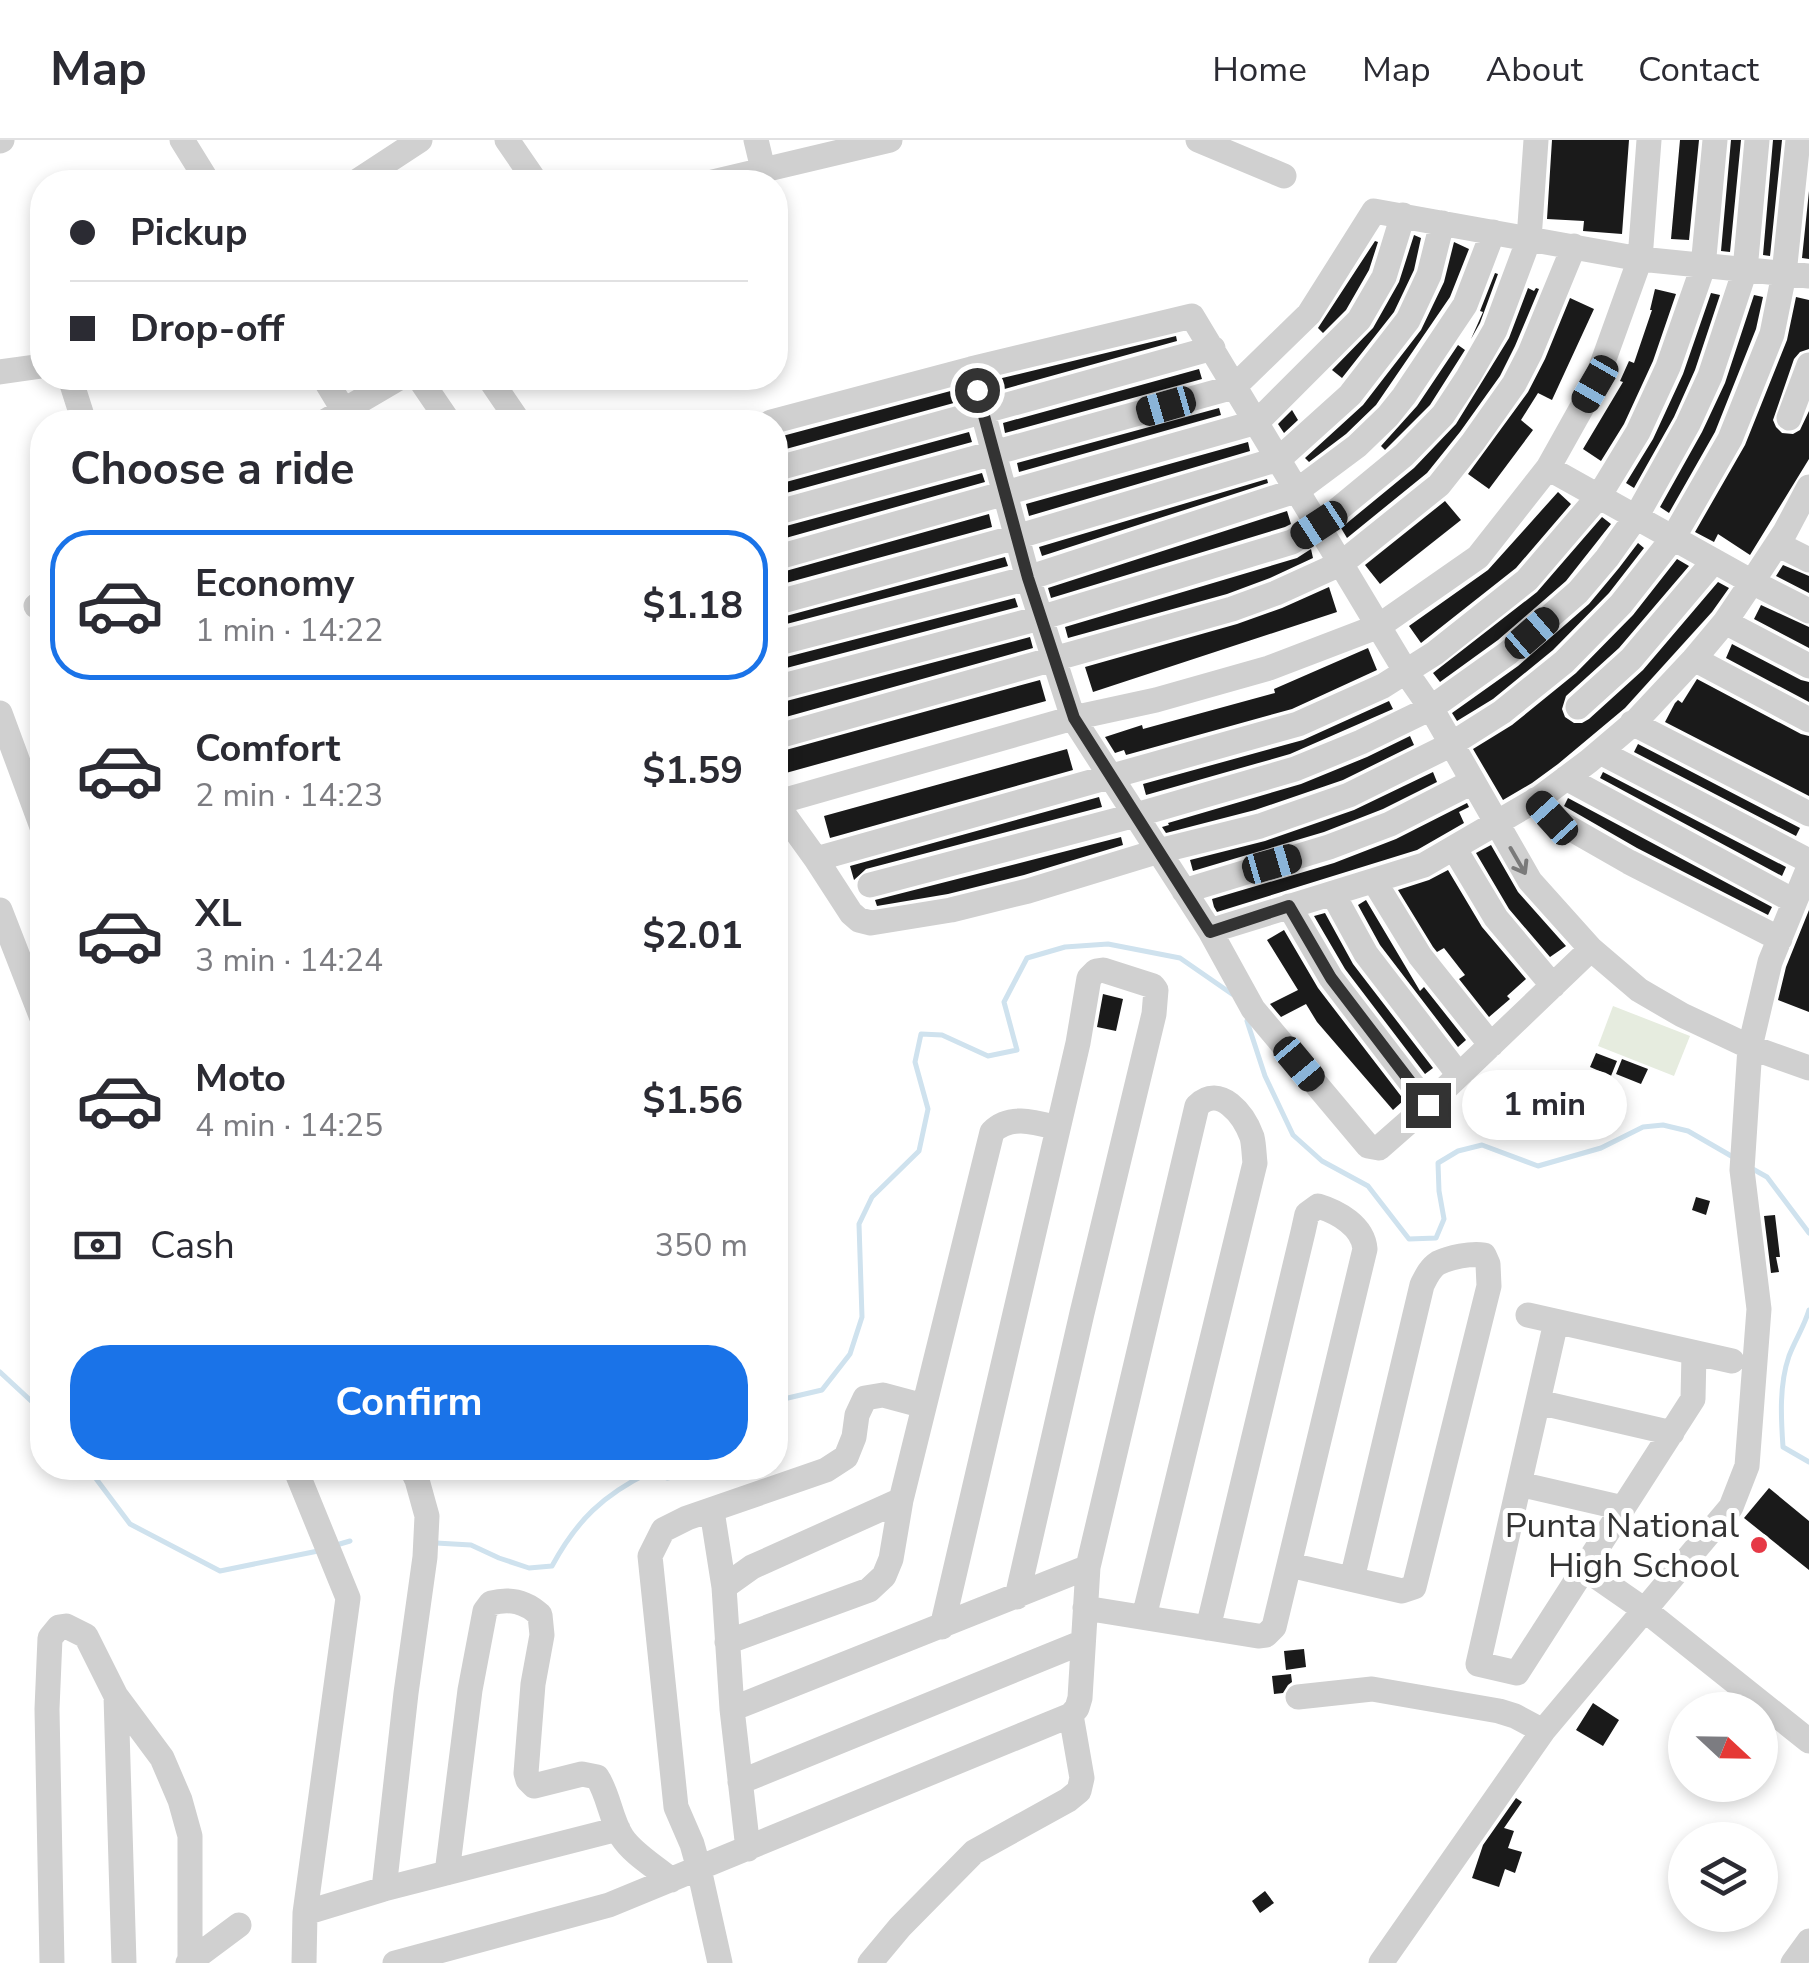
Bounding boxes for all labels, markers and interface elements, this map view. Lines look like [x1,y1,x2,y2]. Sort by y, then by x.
text: Map [50,36,147,102]
text: Home [1212,46,1307,93]
text: Map [1362,46,1431,93]
text: About [1486,46,1583,93]
text: Contact [1638,46,1759,93]
text: Pickup [130,207,248,258]
text: Drop-off [130,303,284,354]
car [1567,351,1623,417]
route start [955,368,1000,413]
car [1133,383,1199,429]
text: Choose a ride [70,439,355,500]
car [1286,496,1352,554]
text: Economy [195,558,354,609]
icon: car [75,560,165,650]
text: $1.18 [642,580,743,631]
car [1500,602,1564,664]
text: 1 min · 14:22 [195,609,383,652]
text: Comfort [195,723,340,774]
icon: car [75,725,165,815]
text: $1.59 [642,745,743,796]
text: 2 min · 14:23 [195,774,383,817]
car [1521,786,1583,850]
car [1239,841,1305,887]
one-way arrow [1508,846,1528,874]
text: XL [195,888,242,939]
icon: car [75,890,165,980]
text: $2.01 [642,910,743,961]
text: 3 min · 14:24 [195,939,383,982]
car [1268,1031,1330,1097]
text: Moto [195,1053,286,1104]
icon: car [75,1055,165,1145]
callout: 1 min [1463,1070,1628,1140]
text: $1.56 [642,1075,743,1126]
route end [1406,1083,1451,1128]
text: 1 min [1503,1083,1586,1126]
text: 4 min · 14:25 [195,1104,383,1147]
icon: cash [70,1218,125,1273]
text: Cash [150,1220,235,1271]
text: 350 m [655,1224,748,1267]
button: Confirm [70,1345,748,1460]
place label: Punta National High School [1505,1502,1740,1589]
marker: Punta National High School [1748,1534,1770,1556]
north arrow [1668,1692,1778,1802]
map controls [1668,1692,1778,1932]
button: layers [1668,1822,1778,1932]

